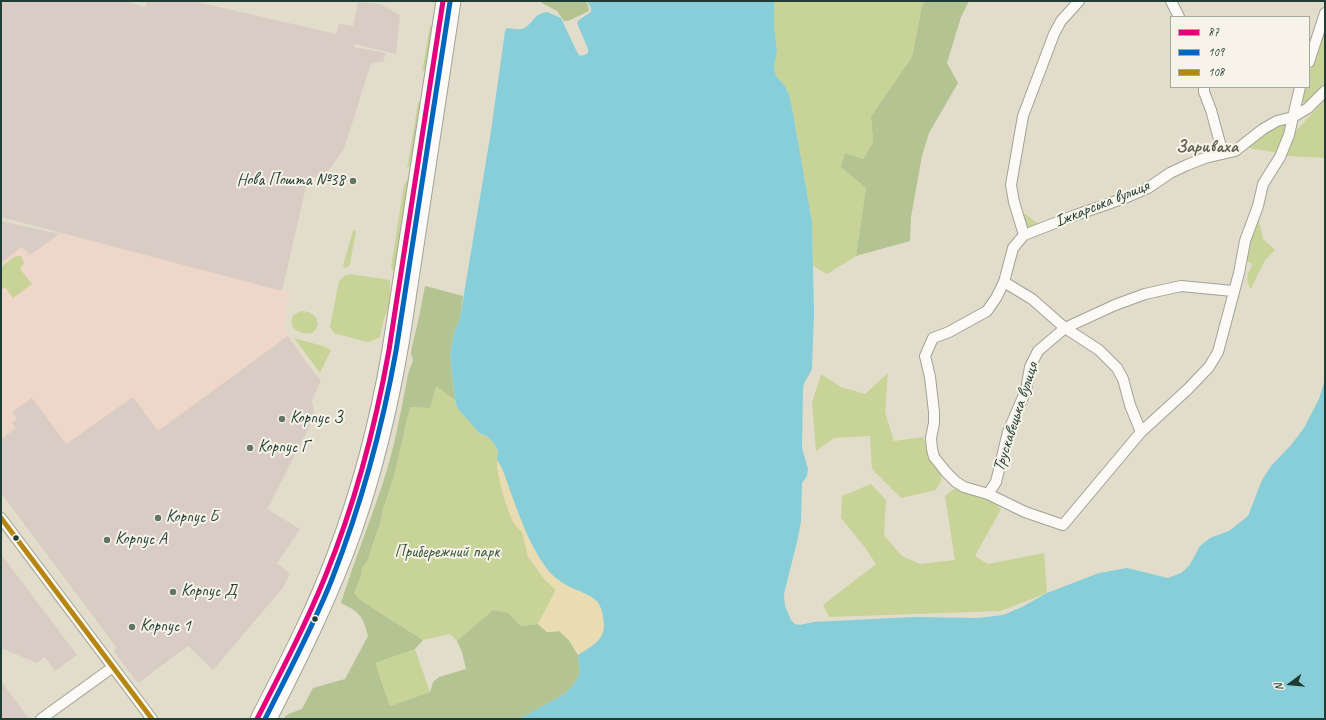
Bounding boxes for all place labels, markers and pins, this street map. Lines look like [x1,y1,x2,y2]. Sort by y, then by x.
place label: Нова Пошта №38 [237,171,345,191]
marker: Нова Пошта №38 [348,176,358,186]
place label: Корпус З [290,409,343,429]
marker: Корпус З [277,414,287,424]
place label: Корпус Г [258,438,309,458]
marker: Корпус Г [245,443,255,453]
place label: Корпус Б [166,508,218,528]
marker: Корпус Б [153,513,163,523]
place label: Корпус А [115,530,167,550]
unlabelled marker [11,533,21,543]
marker: Корпус А [102,535,112,545]
place label: Корпус Д [181,582,237,602]
marker: Корпус Д [168,587,178,597]
unlabelled marker [310,614,320,624]
place label: Корпус 1 [140,617,191,637]
marker: Корпус 1 [127,622,137,632]

